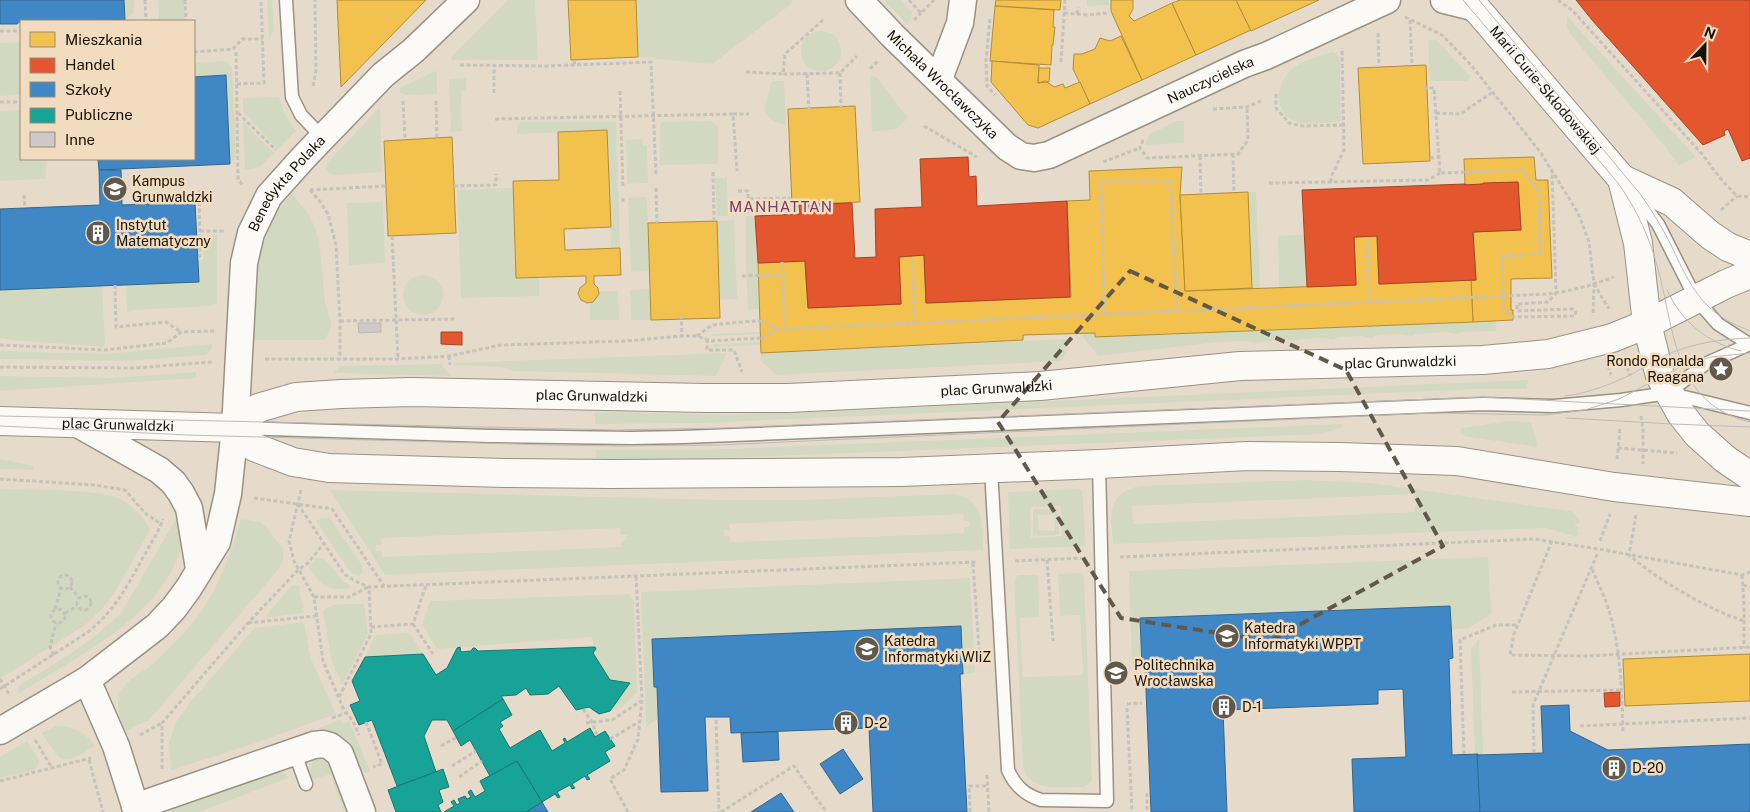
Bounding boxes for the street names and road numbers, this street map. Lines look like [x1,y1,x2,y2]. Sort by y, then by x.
street label: Marii Curie-Skłodowskiej [1487,23,1605,157]
street label: Michała Wrocławczyka [884,27,1002,142]
street label: Nauczycielska [1165,53,1256,107]
street label: Benedykta Polaka [245,132,328,234]
street label: plac Grunwaldzki [1344,353,1456,371]
street label: plac Grunwaldzki [940,377,1053,399]
street label: plac Grunwaldzki [536,387,648,405]
street label: plac Grunwaldzki [62,415,174,434]

